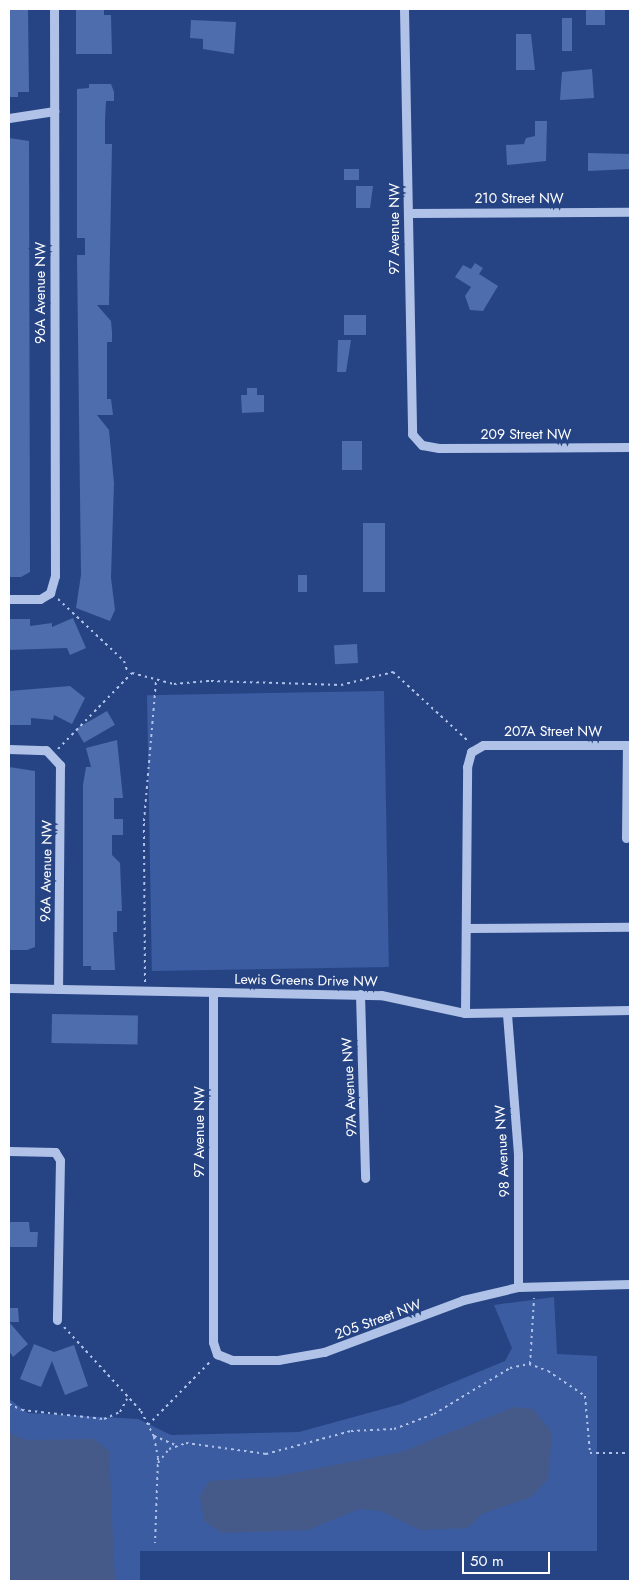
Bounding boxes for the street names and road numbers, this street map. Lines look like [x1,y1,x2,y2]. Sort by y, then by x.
street label: 97 Avenue NW [386,183,402,275]
street label: 210 Street NW [474,190,564,206]
street label: 96A Avenue NW [32,242,48,344]
street label: 209 Street NW [481,426,571,442]
street label: 207A Street NW [504,723,602,739]
street label: 96A Avenue NW [37,820,55,922]
street label: Lewis Greens Drive NW [234,970,378,990]
street label: 97A Avenue NW [338,1037,360,1137]
street label: 97 Avenue NW [191,1086,207,1178]
street label: 98 Avenue NW [491,1104,513,1198]
street label: 205 Street NW [332,1296,424,1342]

